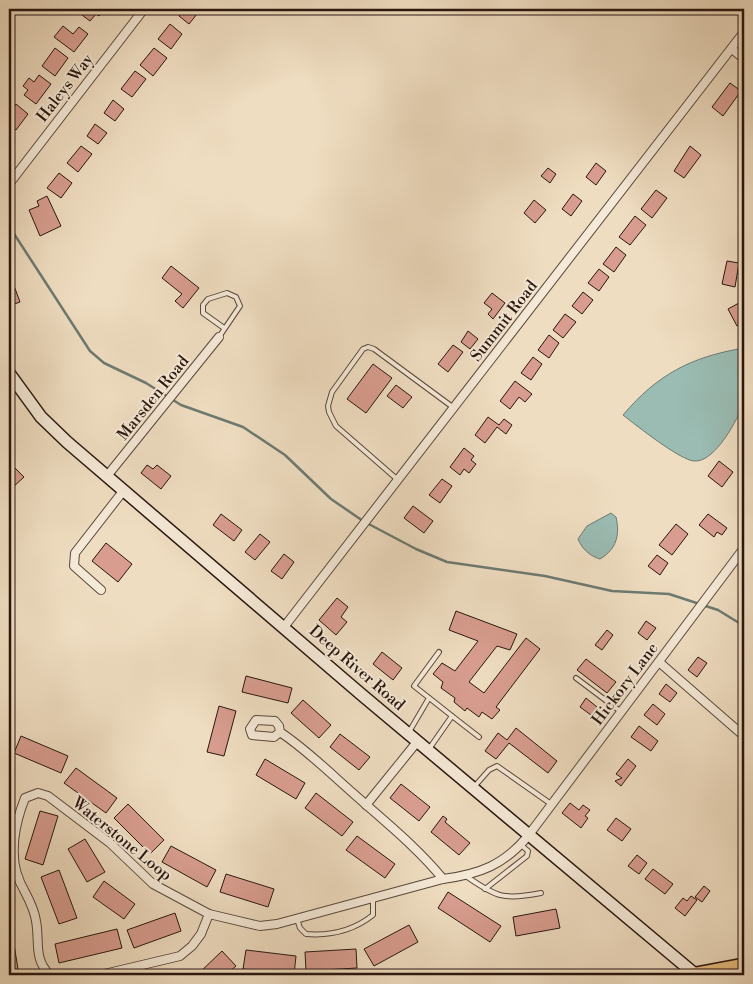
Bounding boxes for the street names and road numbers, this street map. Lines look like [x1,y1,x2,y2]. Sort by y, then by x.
street label: Haleys Way [32,50,98,126]
street label: Summit Road [466,276,542,366]
street label: Marsden Road [113,352,193,444]
street label: Deep River Road [305,621,409,715]
street label: Hickory Lane [587,639,663,729]
street label: Waterstone Loop [67,792,176,885]

